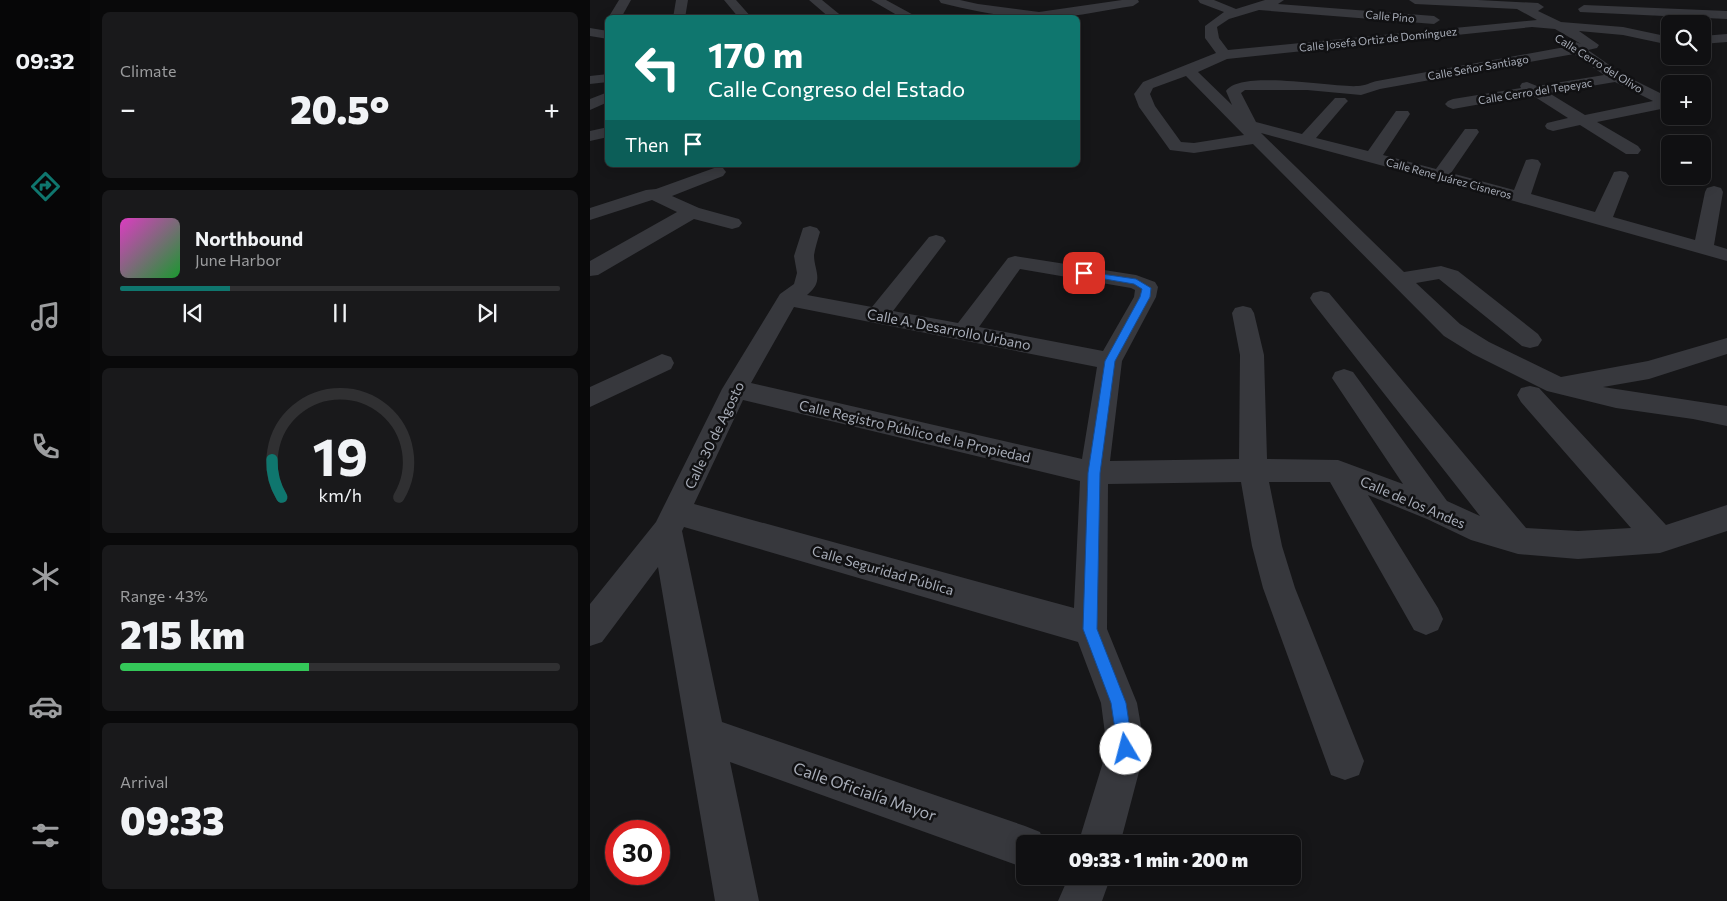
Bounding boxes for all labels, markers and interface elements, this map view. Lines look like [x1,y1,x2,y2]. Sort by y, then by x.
street label: Calle Pino [1365,7,1416,25]
map controls [1661,15,1711,185]
button: search [1661,15,1711,65]
street label: Calle Josefa Ortiz de Domínguez [1298,24,1458,55]
street label: Calle Cerro del Olivo [1553,31,1646,96]
text: 170 m [708,32,803,75]
icon: left [625,35,690,100]
text: 09:32 [15,47,75,74]
street label: Calle Señor Santiago [1426,52,1530,82]
text: Climate [120,61,176,80]
text: Calle Congreso del Estado [708,75,965,102]
button: + [1661,75,1711,125]
street label: Calle Cerro del Tepeyac [1477,76,1593,106]
text: 20.5° [290,85,390,132]
text: − [120,91,136,125]
text: + [544,91,560,125]
icon: arrive [679,130,707,158]
text: Then [625,133,669,156]
button: − [1661,135,1711,185]
street label: Calle Rene Juárez Cisneros [1384,155,1513,202]
icon: directions [28,169,63,204]
text: Northbound [195,227,303,250]
text: June Harbor [195,250,281,269]
pin [1063,252,1105,294]
icon: arrive [1070,259,1098,287]
icon: music [28,299,63,334]
icon: previous [179,299,207,327]
icon: pause [326,299,354,327]
icon: next [473,299,501,327]
street label: Calle A. Desarrollo Urbano [866,305,1032,353]
street label: Calle 30 de Agosto [681,379,747,491]
street label: Calle Registro Público de la Propiedad [798,396,1032,466]
text: 19 [312,423,368,487]
icon: phone [28,429,63,464]
street label: Calle de los Andes [1358,472,1468,532]
text: km/h [318,484,362,506]
street label: Calle Seguridad Pública [810,542,956,598]
icon: climate [28,559,63,594]
text: Range · 43% [120,586,208,605]
text: 215 km [120,610,245,657]
icon: car [28,689,63,724]
position arrow [1099,722,1151,774]
street label: Calle Oficialía Mayor [791,758,939,825]
text: Arrival [120,772,168,791]
text: 09:33 [120,796,224,843]
icon: filters [28,818,63,853]
speed limit sign: 30 [605,820,670,885]
text: 09:33 · 1 min · 200 m [1069,848,1248,871]

